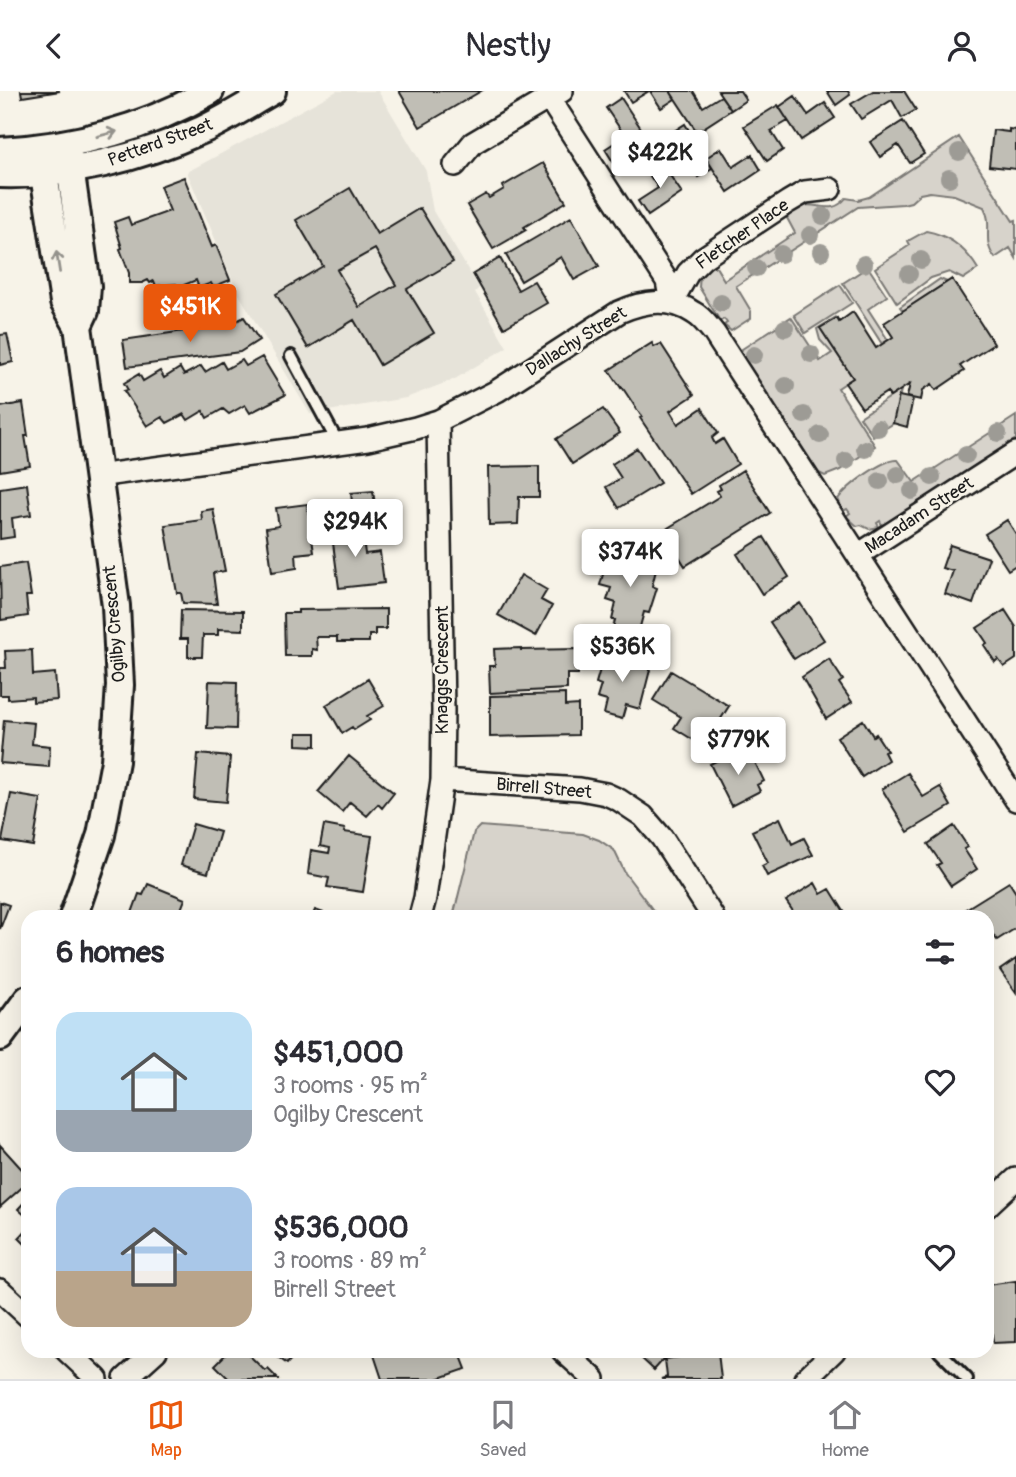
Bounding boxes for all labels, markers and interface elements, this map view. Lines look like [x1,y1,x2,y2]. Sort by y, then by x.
text: Nestly [465,26,551,66]
icon: back [35,27,73,65]
icon: person [943,27,981,65]
street label: Petterd Street [105,113,216,172]
one-way arrow [95,127,117,140]
pin: $422K [611,131,709,190]
text: $422K [627,138,693,167]
street label: Fletcher Place [691,194,793,275]
one-way arrow [51,251,64,274]
pin: $451K [141,285,239,344]
text: $451K [159,292,221,321]
street label: Dallachy Street [522,301,632,382]
street label: Macadam Street [861,471,978,559]
pin: $294K [306,499,404,559]
text: $294K [323,507,387,536]
pin: $374K [581,529,679,589]
text: $374K [598,537,662,566]
street label: Ogilby Crescent [98,564,131,683]
street label: Knaggs Crescent [431,605,454,734]
pin: $536K [573,625,671,684]
text: $536K [589,632,655,661]
pin: $779K [689,717,787,777]
text: $779K [707,725,769,754]
street label: Birrell Street [495,773,594,804]
icon: filters [921,933,959,971]
text: 6 homes [56,934,164,971]
text: $451,000 [273,1034,404,1071]
icon: home [112,1040,196,1124]
icon: heart [921,1063,959,1101]
text: 3 rooms · 95 m² [273,1071,428,1100]
text: Ogilby Crescent [273,1100,423,1129]
text: $536,000 [273,1209,409,1246]
icon: home [112,1215,196,1299]
icon: heart [921,1238,959,1276]
text: 3 rooms · 89 m² [273,1246,427,1275]
text: Birrell Street [273,1275,396,1304]
tab: Map [147,1396,185,1462]
tab: Saved [479,1396,527,1462]
tab: Home [821,1396,869,1462]

